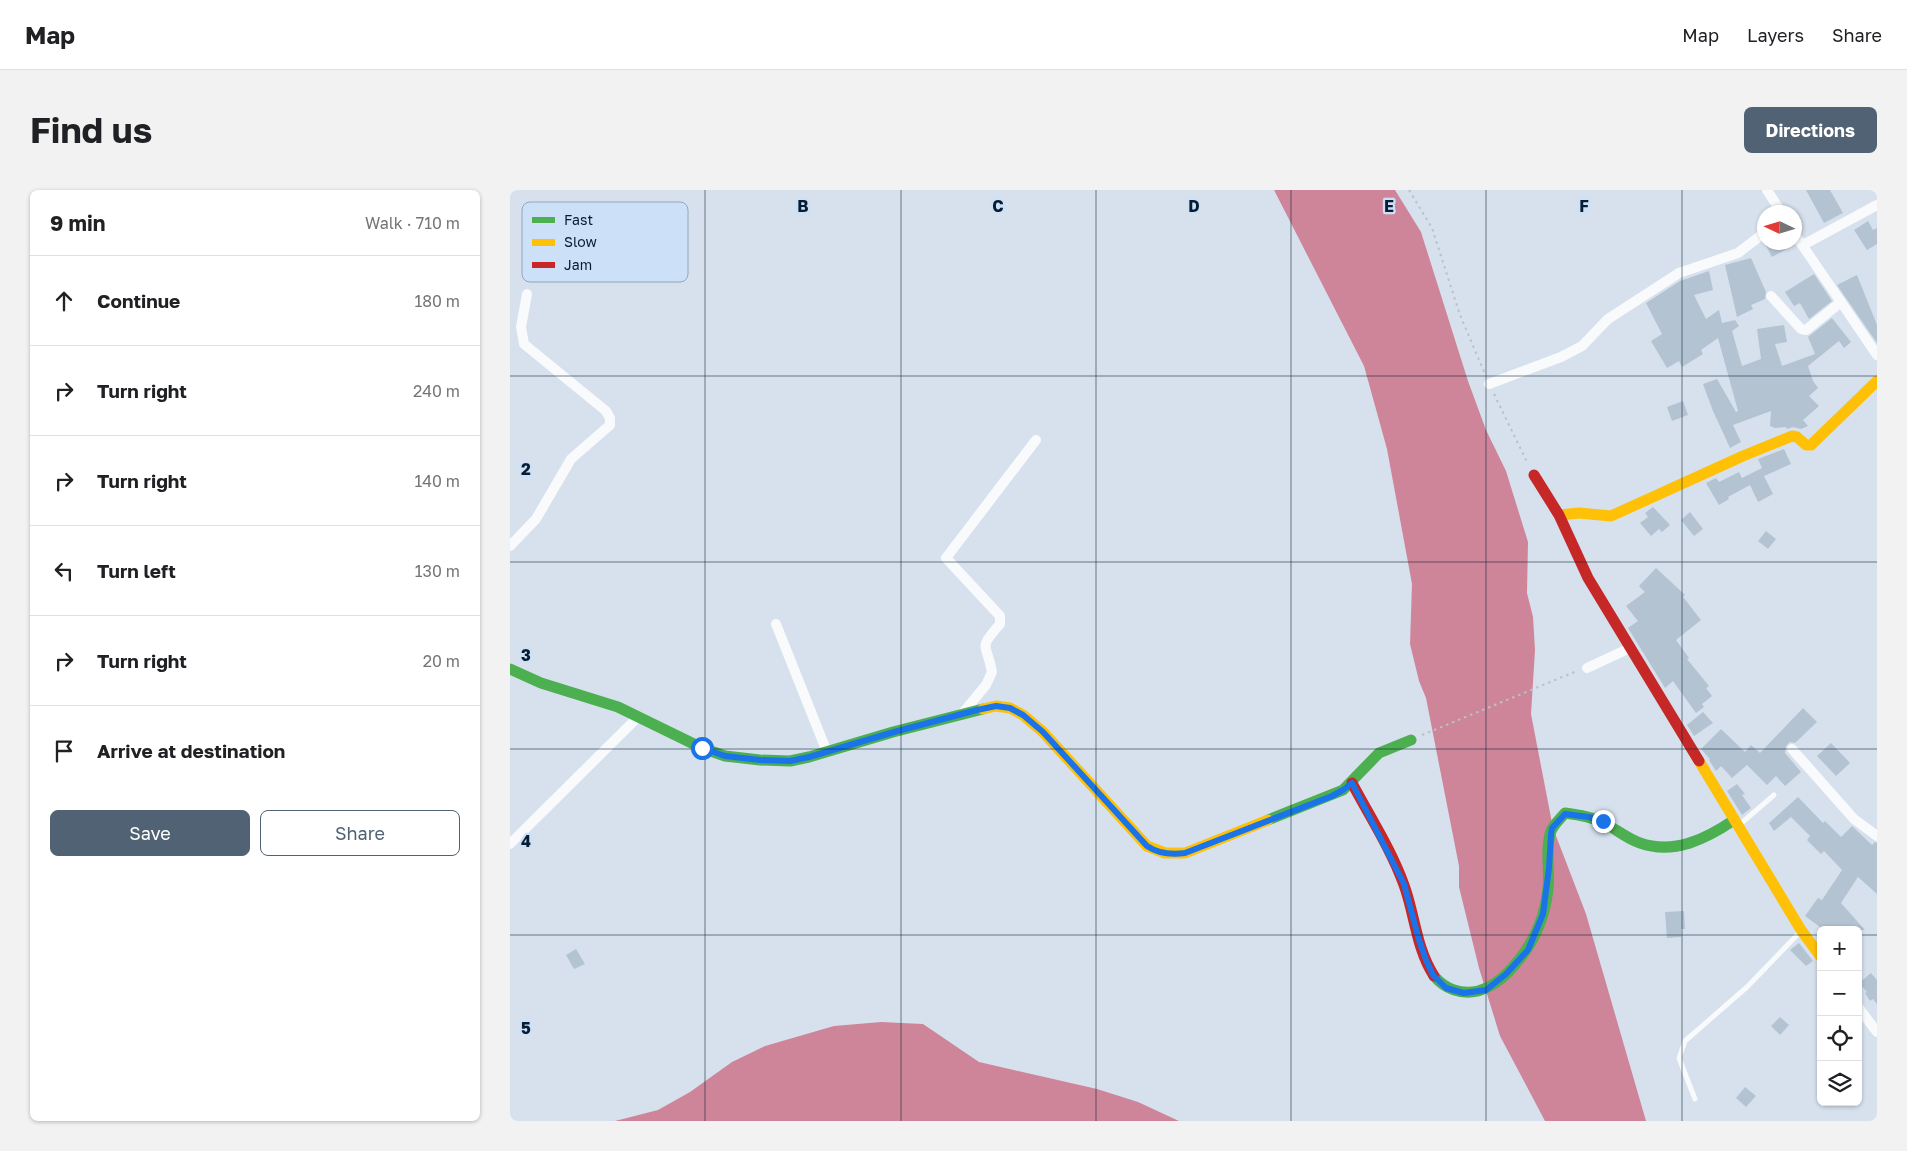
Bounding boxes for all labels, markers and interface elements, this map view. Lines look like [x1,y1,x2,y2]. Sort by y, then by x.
text: Map [25,20,75,49]
text: Map [1682,24,1719,46]
text: Layers [1747,24,1804,46]
text: Share [1832,24,1882,46]
button: Directions [1744,107,1877,153]
text: Find us [30,109,152,151]
text: B [797,196,809,216]
text: C [992,196,1004,216]
text: D [1188,196,1200,216]
text: E [1384,196,1394,216]
text: F [1579,196,1589,216]
legend [522,202,688,282]
north arrow [1757,205,1802,250]
text: 9 min [50,210,105,236]
text: Fast [564,211,593,228]
text: Walk · 710 m [365,213,460,233]
text: Slow [564,233,597,250]
text: Jam [564,256,592,273]
icon: ahead [50,287,78,315]
text: Continue [97,289,180,312]
text: 180 m [414,291,460,311]
icon: right [50,377,78,405]
text: Turn right [97,379,187,402]
text: 240 m [413,381,460,401]
text: 2 [521,459,531,479]
icon: right [50,467,78,495]
text: Turn right [97,469,187,492]
text: 140 m [414,471,460,491]
icon: left [50,557,78,585]
text: Turn left [97,559,176,582]
text: 130 m [415,561,460,581]
text: 3 [521,645,531,665]
icon: right [50,647,78,675]
text: Turn right [97,649,187,672]
text: 20 m [423,651,460,671]
icon: arrive [50,737,78,765]
route start [691,737,714,760]
text: Arrive at destination [97,739,285,762]
button: Save [50,810,250,856]
button: Share [260,810,460,856]
route end [1592,810,1615,833]
text: 4 [521,831,531,851]
map controls [1817,926,1862,1106]
button: + [1817,926,1862,971]
button: − [1817,971,1862,1016]
button: locate [1817,1016,1862,1061]
text: 5 [521,1018,531,1038]
button: layers [1817,1061,1862,1106]

